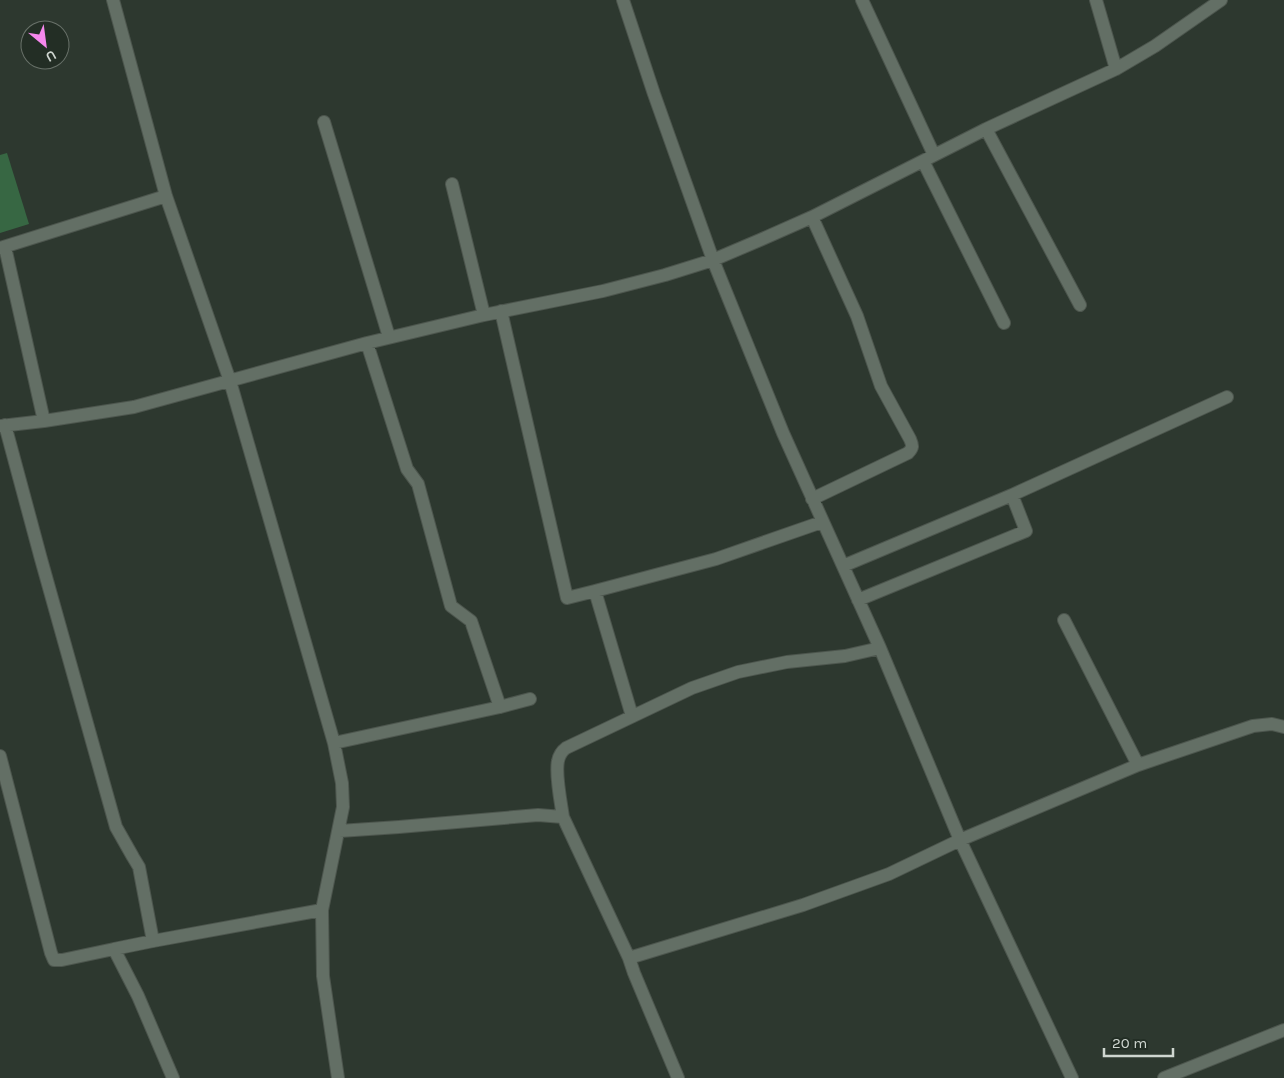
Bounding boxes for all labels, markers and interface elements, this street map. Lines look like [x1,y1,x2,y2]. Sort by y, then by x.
north arrow [20,20,70,70]
text: U [43,46,59,66]
scale bar [1104,1026,1173,1058]
text: 20 m [1112,1034,1147,1052]

